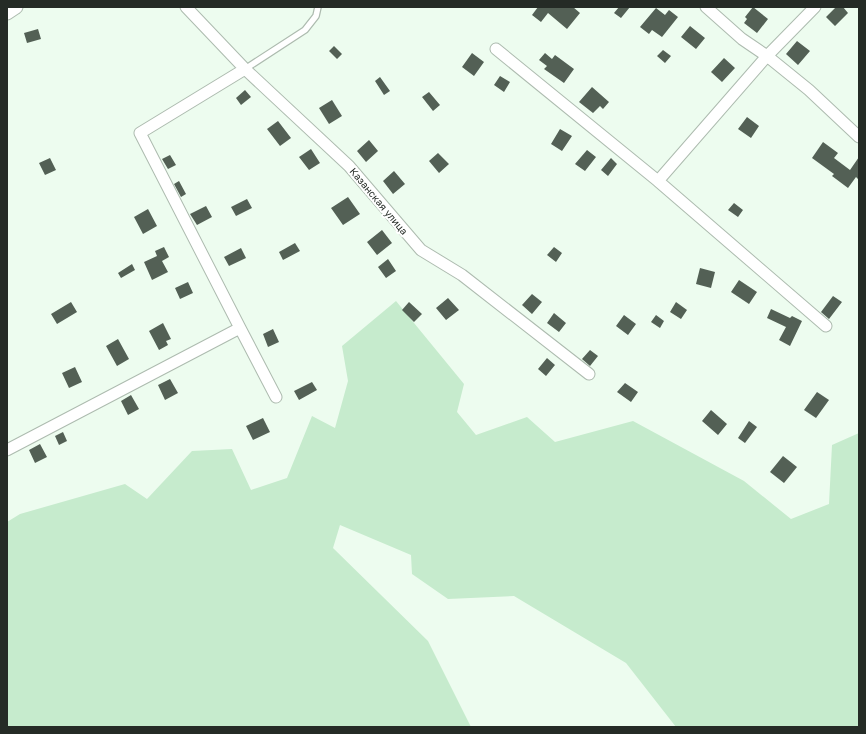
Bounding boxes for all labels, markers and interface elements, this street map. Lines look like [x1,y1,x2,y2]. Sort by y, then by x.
street label: Казанская улица [347,165,411,237]

